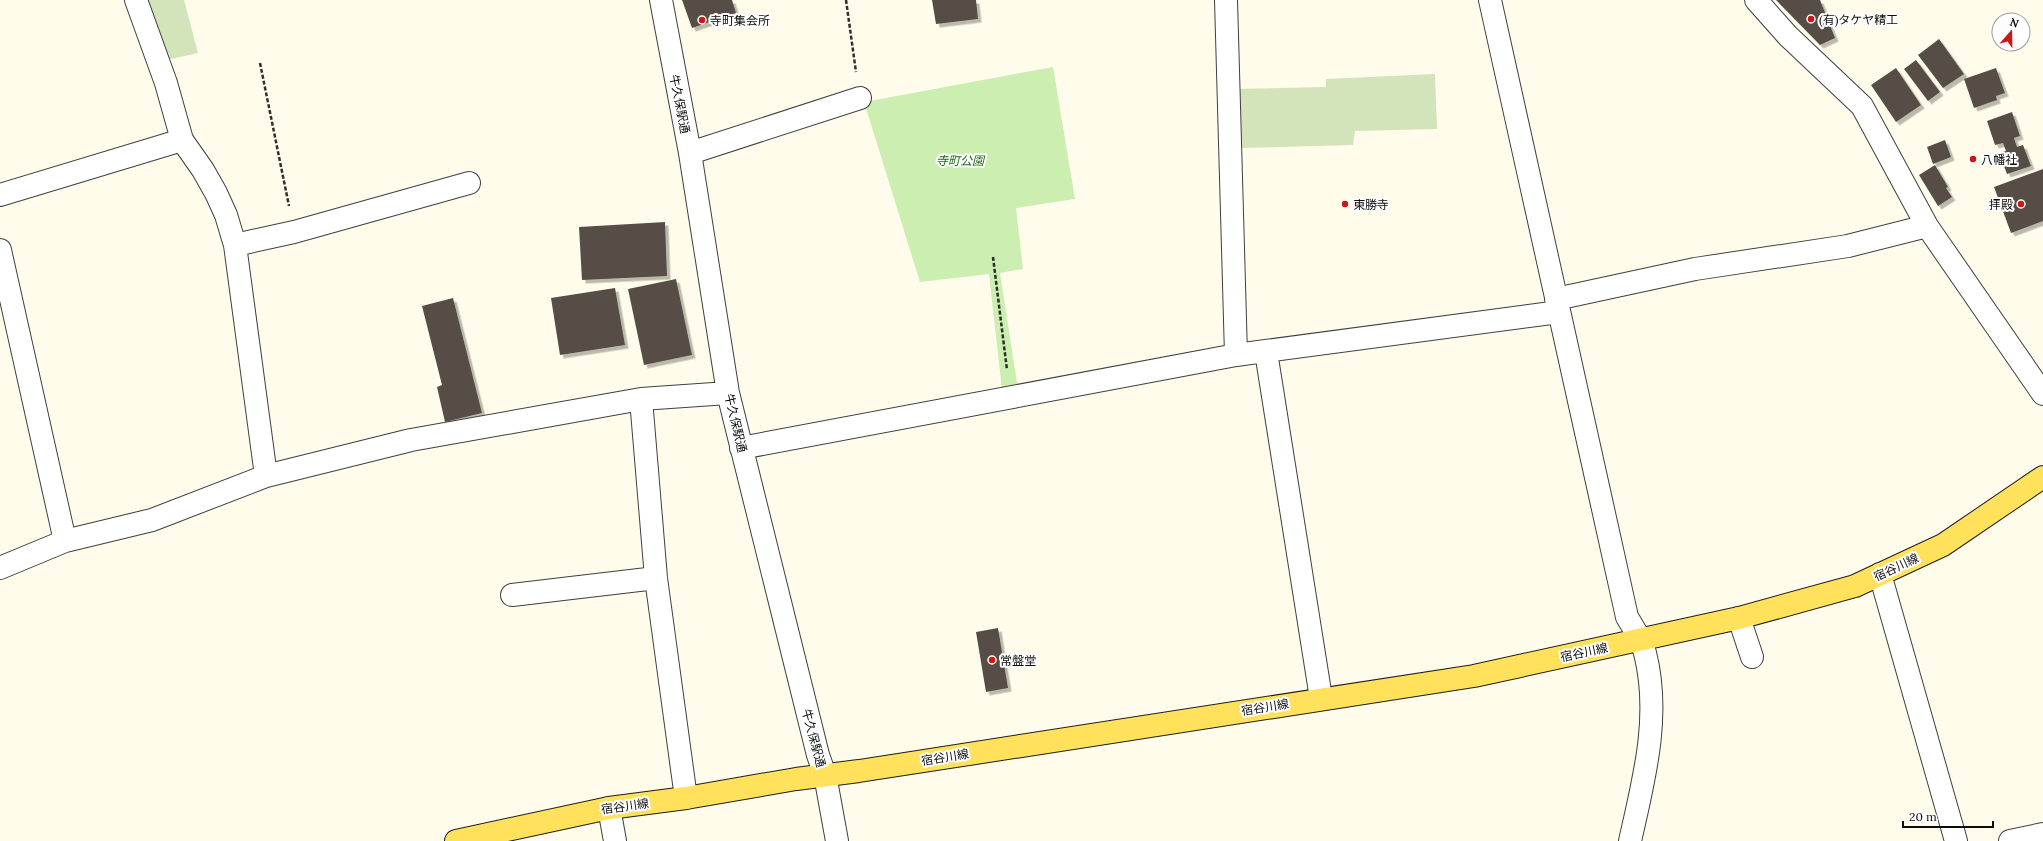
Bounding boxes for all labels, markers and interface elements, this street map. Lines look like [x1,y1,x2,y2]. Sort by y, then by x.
place label: (有)タケヤ精工 [1819,12,1898,28]
north arrow [1991,12,2031,52]
place label: 寺町集会所 [710,13,770,28]
marker: (有)タケヤ精工 [1806,14,1816,24]
marker: 寺町集会所 [697,15,707,25]
text: N [2008,15,2021,31]
street label: 牛久保駅通 [667,73,693,135]
place label: 八幡社 [1981,152,2017,167]
park label: 寺町公園 [936,153,986,168]
marker: 八幡社 [1968,154,1978,164]
place label: 東勝寺 [1353,197,1389,212]
place label: 拝殿 [1989,197,2013,212]
marker: 東勝寺 [1340,199,1350,209]
marker: 拝殿 [2016,199,2026,209]
street label: 牛久保駅通 [722,392,750,454]
street label: 宿谷川線 [1871,550,1921,584]
street label: 宿谷川線 [1559,640,1609,664]
place label: 常盤堂 [1000,653,1036,668]
marker: 常盤堂 [987,655,997,665]
street label: 宿谷川線 [1240,696,1290,718]
street label: 牛久保駅通 [799,707,829,769]
street label: 宿谷川線 [920,746,970,768]
street label: 宿谷川線 [600,795,650,817]
scale bar [1903,803,1993,829]
text: 20 m [1909,809,1937,824]

